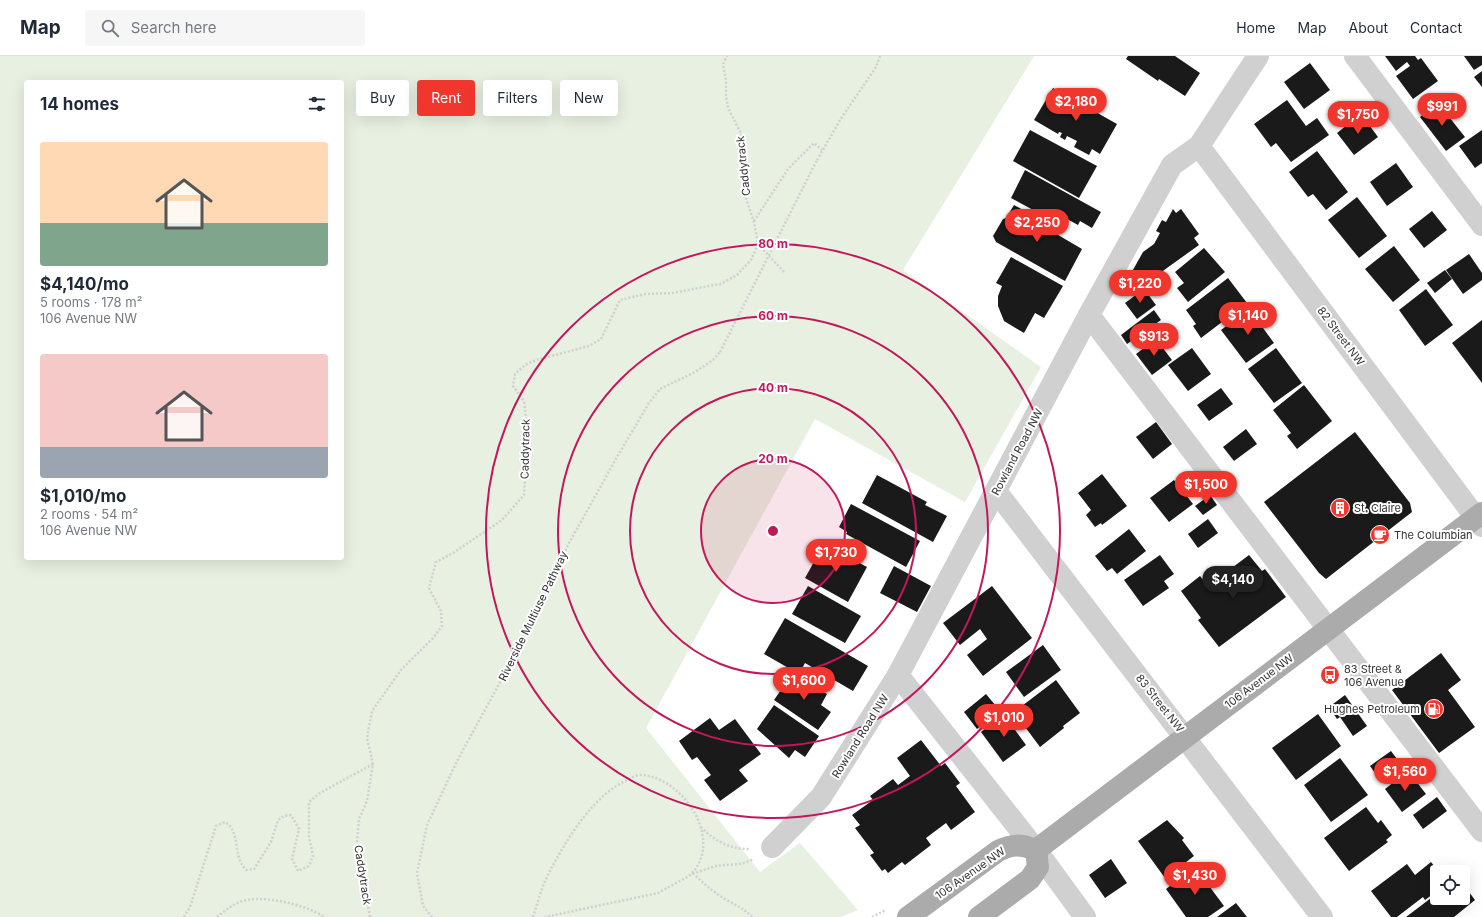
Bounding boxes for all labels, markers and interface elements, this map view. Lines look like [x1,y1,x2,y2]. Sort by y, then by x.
search box [85,10,365,46]
text: Map [20,16,61,39]
icon: search [99,17,121,39]
text: Search here [131,18,216,37]
text: Home [1236,19,1275,36]
text: Map [1297,19,1327,36]
text: About [1349,19,1388,36]
text: Contact [1410,19,1462,36]
chip: Buy [356,80,409,116]
chip: Rent [417,80,475,116]
chip: Filters [483,80,552,116]
chip: New [560,80,618,116]
pin: $2,180 [1043,88,1109,122]
icon: filters [306,93,328,115]
text: $2,180 [1055,93,1097,109]
pin: $991 [1418,93,1466,127]
text: 14 homes [40,94,119,114]
text: $991 [1426,98,1458,114]
pin: $1,750 [1325,101,1391,135]
text: $1,750 [1337,106,1379,122]
street label: Caddytrack [733,135,753,197]
icon: home [148,168,220,240]
pin: $2,250 [1004,209,1070,243]
text: $2,250 [1014,214,1060,230]
text: 80 m [758,236,788,251]
pin: $1,220 [1107,270,1173,304]
text: $4,140/mo [40,274,129,294]
text: $1,220 [1118,275,1162,291]
text: 5 rooms · 178 m² [40,294,142,310]
pin: $1,140 [1215,302,1281,336]
street label: 82 Street NW [1314,304,1368,368]
text: $1,140 [1228,307,1268,323]
text: 60 m [758,308,788,323]
text: 106 Avenue NW [40,310,137,326]
pin: $913 [1130,323,1178,357]
text: $913 [1139,328,1169,344]
icon: home [148,380,220,452]
text: 40 m [758,380,788,395]
street label: Rowland Road NW [988,406,1046,498]
street label: Caddytrack [517,419,533,479]
text: 20 m [758,451,788,466]
pin: $1,500 [1173,471,1239,505]
text: $1,500 [1184,476,1228,492]
text: $1,010/mo [40,486,126,506]
building icon: St. Claire [1329,497,1351,519]
place label: St. Claire [1354,501,1401,515]
text: 2 rooms · 54 m² [40,506,138,522]
text: 106 Avenue NW [40,522,137,538]
centre of rings [766,524,780,538]
cafe icon: The Columbian [1369,524,1391,546]
place label: The Columbian [1394,528,1473,542]
pin: $1,730 [803,539,869,573]
text: $1,730 [815,544,857,560]
street label: Riverside Multiuse Pathway [495,549,571,683]
pin: $4,140 [1200,566,1266,600]
text: $4,140 [1211,571,1255,587]
street label: 106 Avenue NW [1222,651,1296,711]
place label: 83 Street & 106 Avenue [1344,662,1404,689]
bus stop icon: 83 Street & 106 Avenue [1319,664,1341,686]
pin: $1,600 [771,667,837,701]
street label: 83 Street NW [1133,671,1187,735]
text: $1,600 [782,672,826,688]
street label: Rowland Road NW [829,691,892,781]
fuel station icon: Hughes Petroleum [1423,698,1445,720]
place label: Hughes Petroleum [1324,702,1420,716]
pin: $1,010 [971,704,1037,738]
text: $1,010 [983,709,1025,725]
pin: $1,560 [1372,758,1438,792]
text: $1,560 [1383,763,1427,779]
street label: Caddytrack [351,844,375,906]
street label: 106 Avenue NW [932,844,1008,902]
pin: $1,430 [1162,862,1228,896]
map controls [1430,865,1470,905]
button: locate [1430,865,1470,905]
text: $1,430 [1173,867,1217,883]

